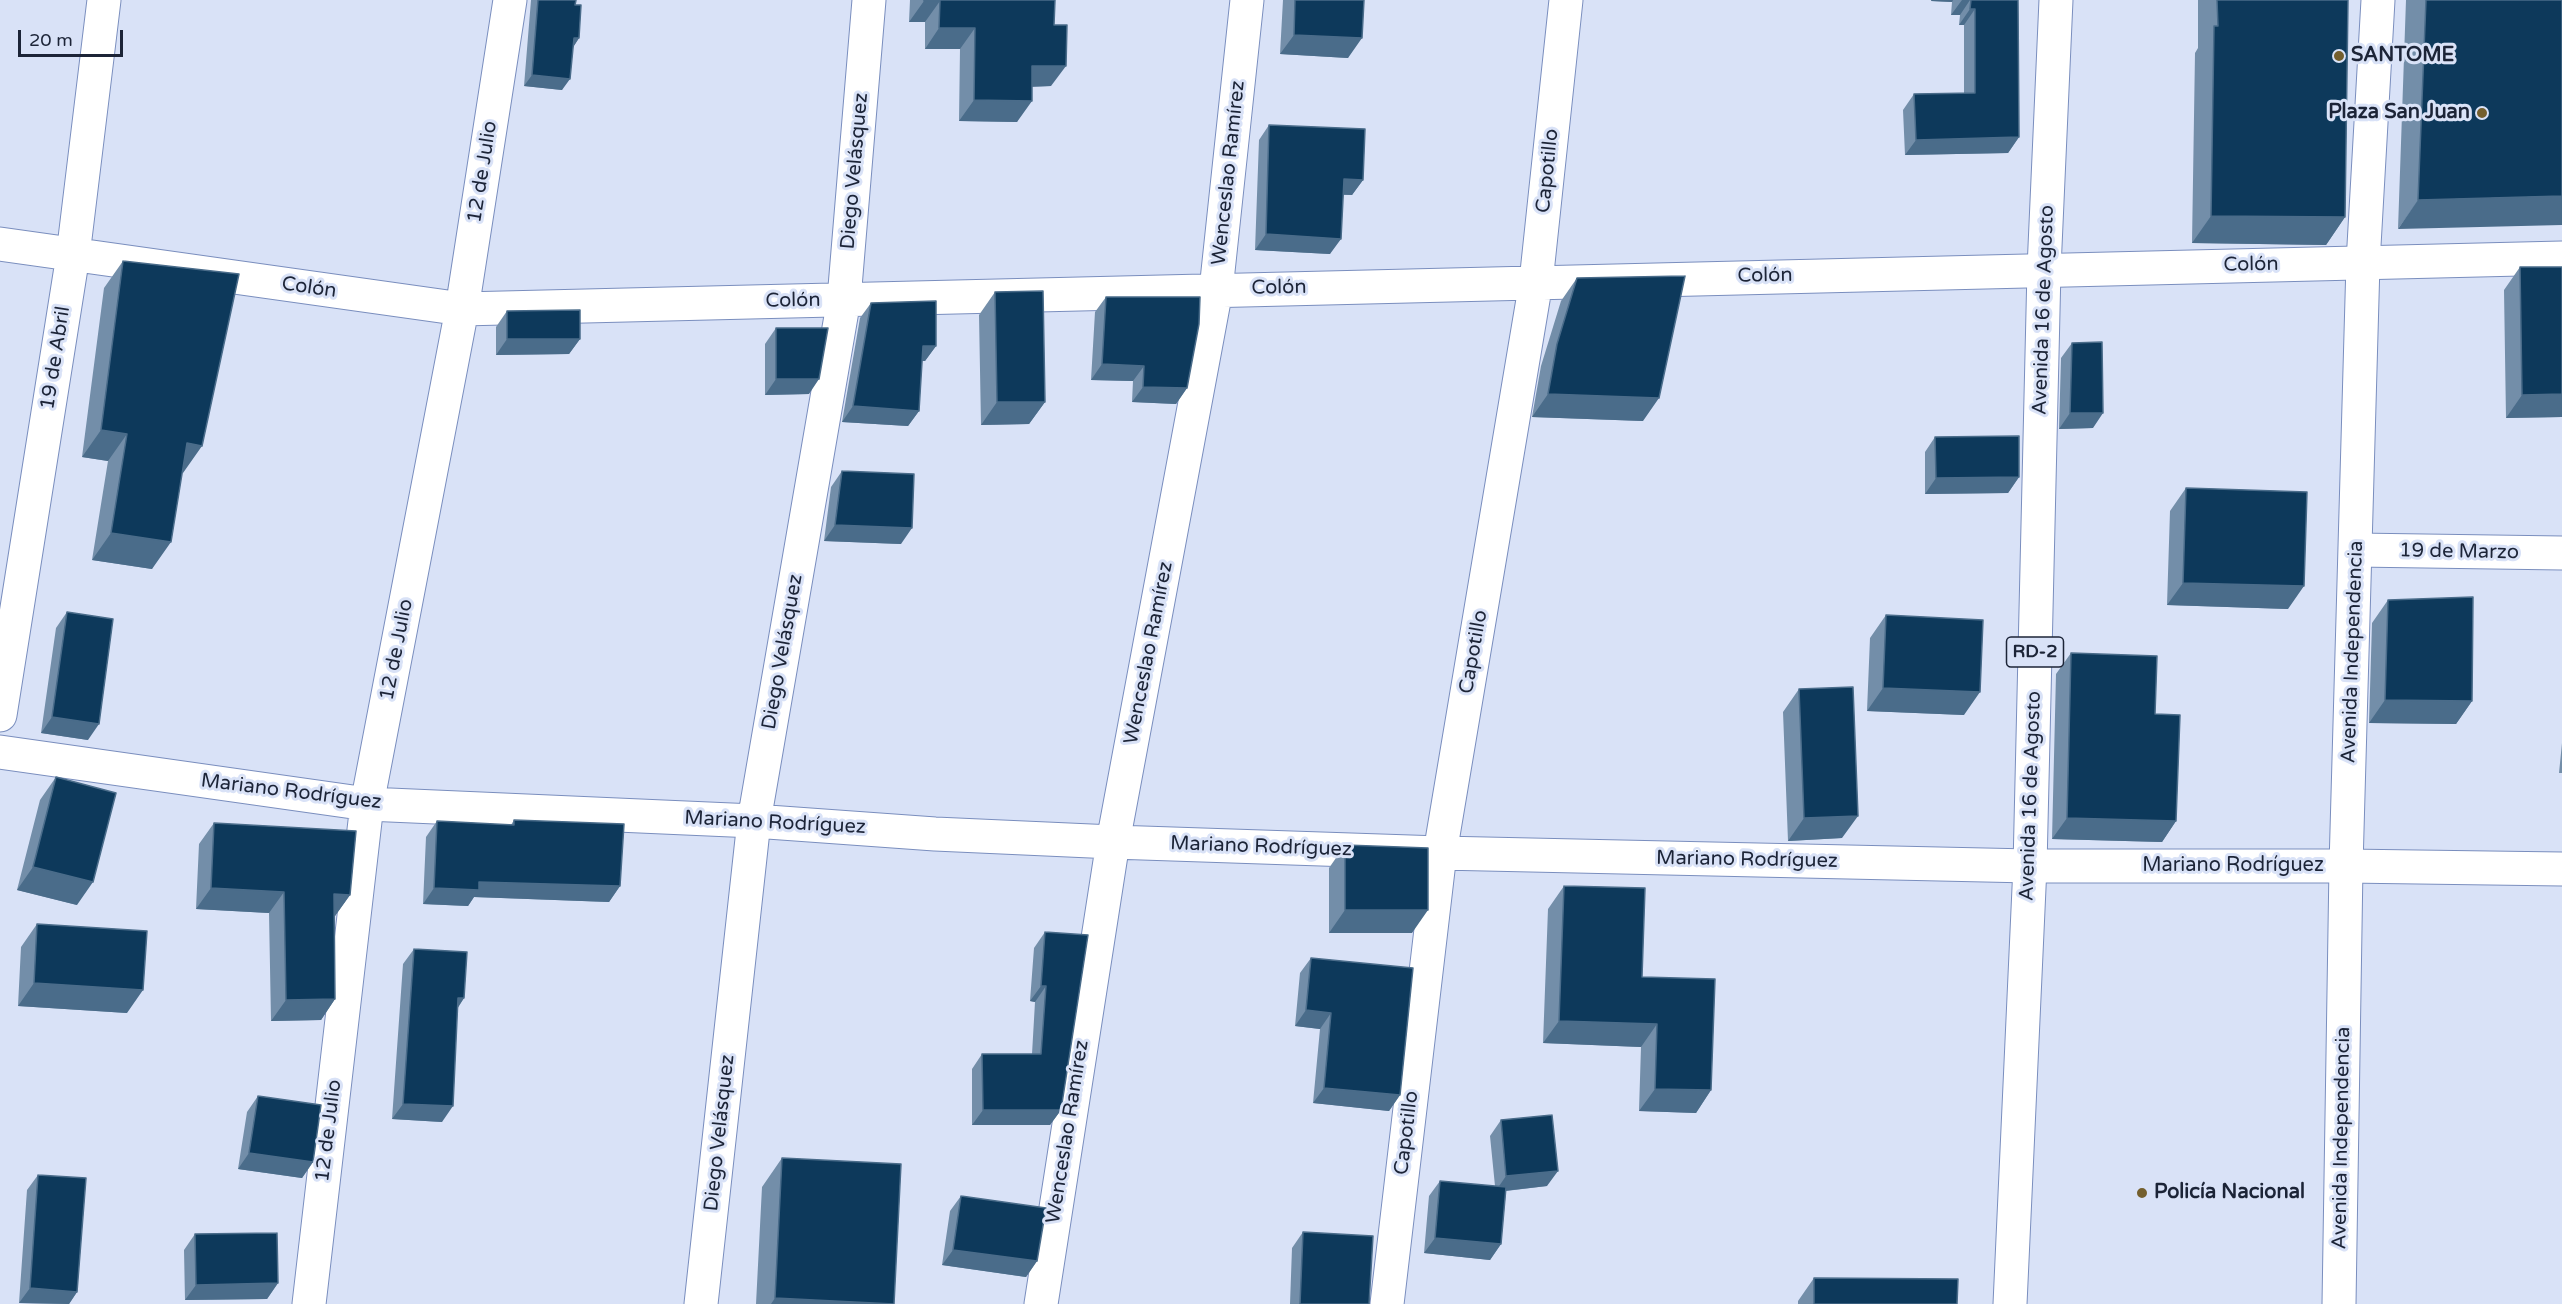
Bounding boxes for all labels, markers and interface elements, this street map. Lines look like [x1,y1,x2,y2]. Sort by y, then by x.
scale bar [21,18,126,56]
text: 20 m [29,29,73,51]
place label: SANTOME [2351,44,2454,68]
marker: SANTOME [2332,49,2346,63]
street label: Wenceslao Ramírez [1207,80,1251,266]
street label: Diego Velásquez [836,92,874,250]
place label: Plaza San Juan [2328,101,2470,125]
marker: Plaza San Juan [2475,106,2489,120]
street label: 12 de Julio [463,119,503,225]
street label: Capotillo [1532,128,1564,214]
street label: Avenida 16 de Agosto [2028,204,2060,416]
street label: Colón [2223,253,2279,277]
street label: Colón [1737,264,1793,288]
street label: Colón [280,272,338,304]
street label: Colón [1251,276,1307,300]
street label: Colón [765,289,821,313]
street label: 19 de Abril [36,305,76,411]
street label: 19 de Marzo [2399,539,2519,565]
street label: Avenida Independencia [2337,540,2369,764]
street label: Wenceslao Ramírez [1120,560,1178,746]
street label: Diego Velásquez [758,573,808,731]
street label: 12 de Julio [375,597,419,703]
street label: Capotillo [1455,608,1493,696]
road number: RD-2 [2006,637,2064,667]
street label: Avenida 16 de Agosto [2015,690,2047,902]
street label: Mariano Rodríguez [199,769,383,815]
street label: Mariano Rodríguez [684,806,866,840]
street label: Mariano Rodríguez [1170,832,1352,862]
street label: Mariano Rodríguez [1656,846,1838,874]
street label: Mariano Rodríguez [2142,854,2324,878]
street label: Avenida Independencia [2328,1026,2356,1250]
street label: Wenceslao Ramírez [1042,1039,1094,1225]
street label: Diego Velásquez [700,1054,740,1212]
street label: 12 de Julio [311,1078,347,1184]
street label: Capotillo [1390,1090,1424,1176]
place label: Policía Nacional [2154,1181,2305,1205]
marker: Policía Nacional [2135,1186,2149,1200]

